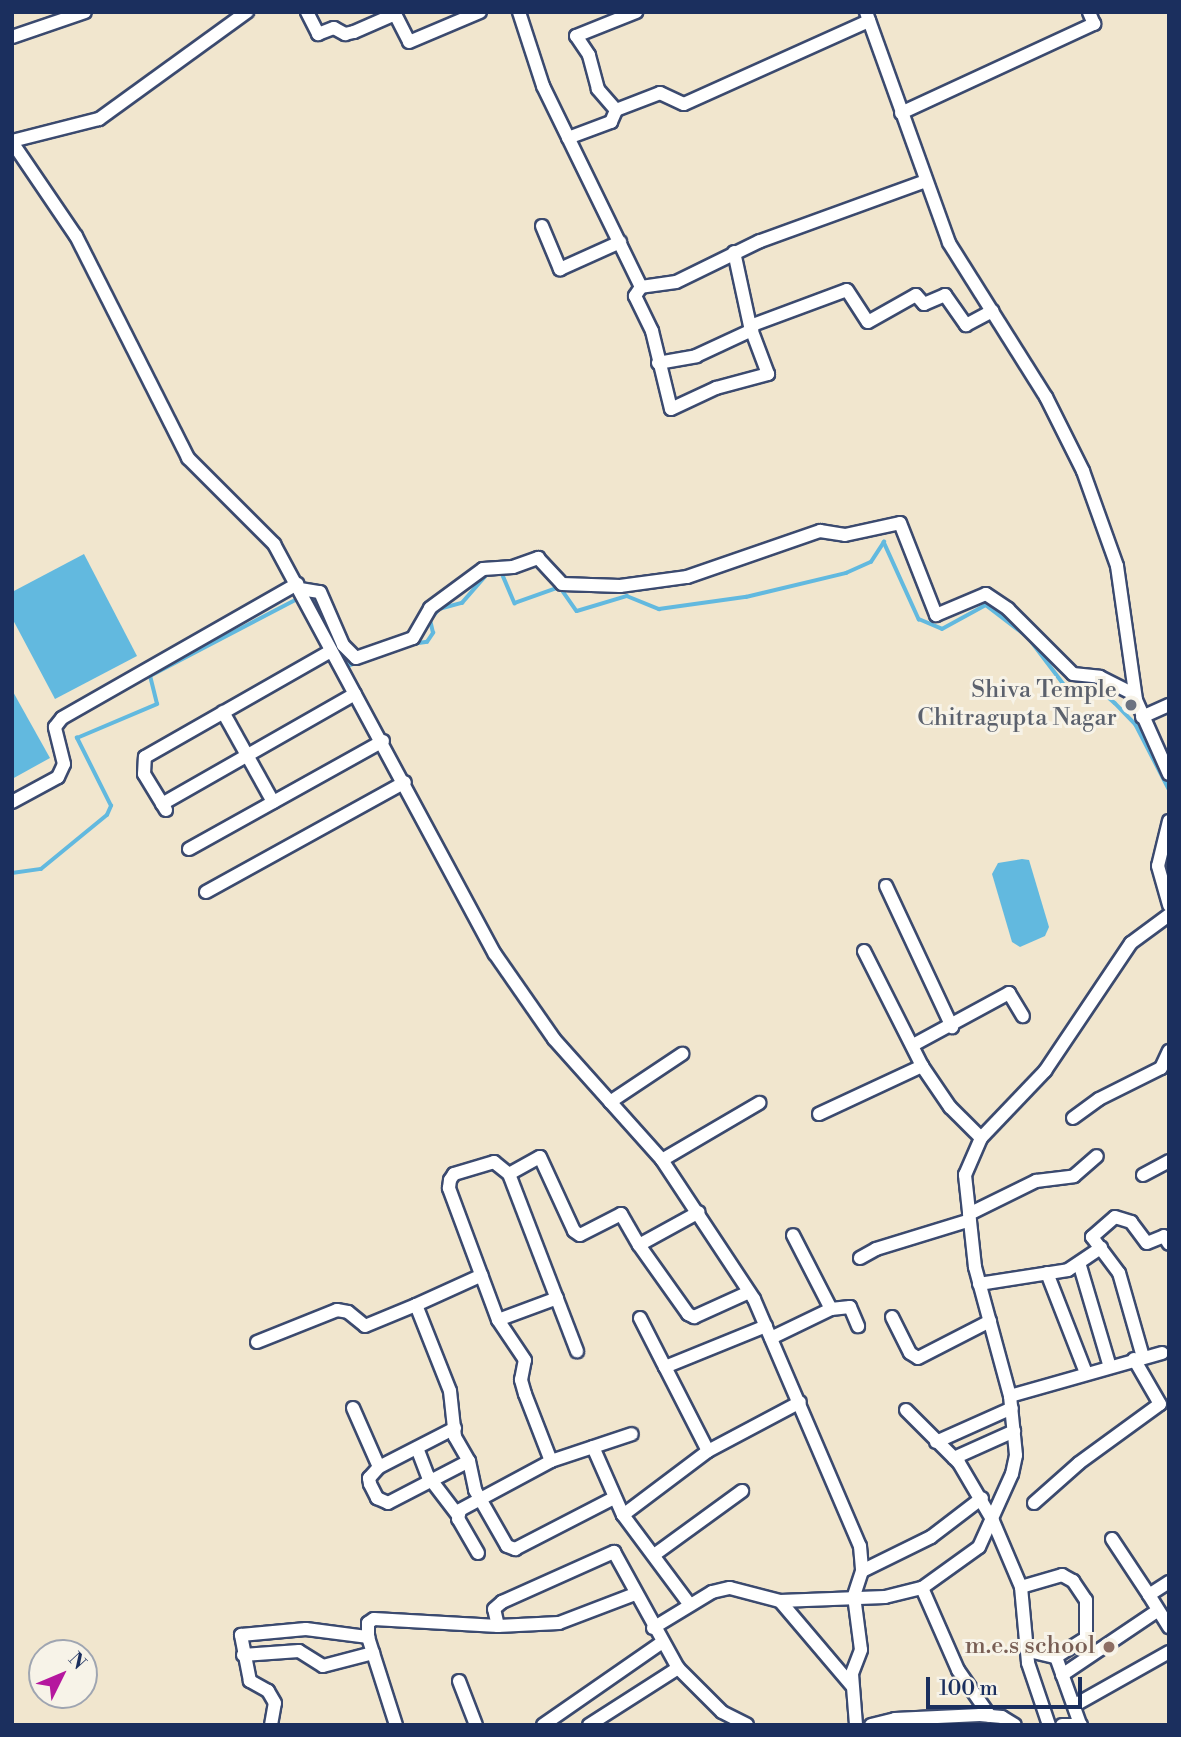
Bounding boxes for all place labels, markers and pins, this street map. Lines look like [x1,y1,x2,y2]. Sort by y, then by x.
place label: Shiva Temple Chitragupta Nagar [917,677,1117,733]
marker: Shiva Temple Chitragupta Nagar [1123,697,1139,713]
place label: m.e.s school [965,1633,1095,1661]
marker: m.e.s school [1101,1639,1117,1655]

